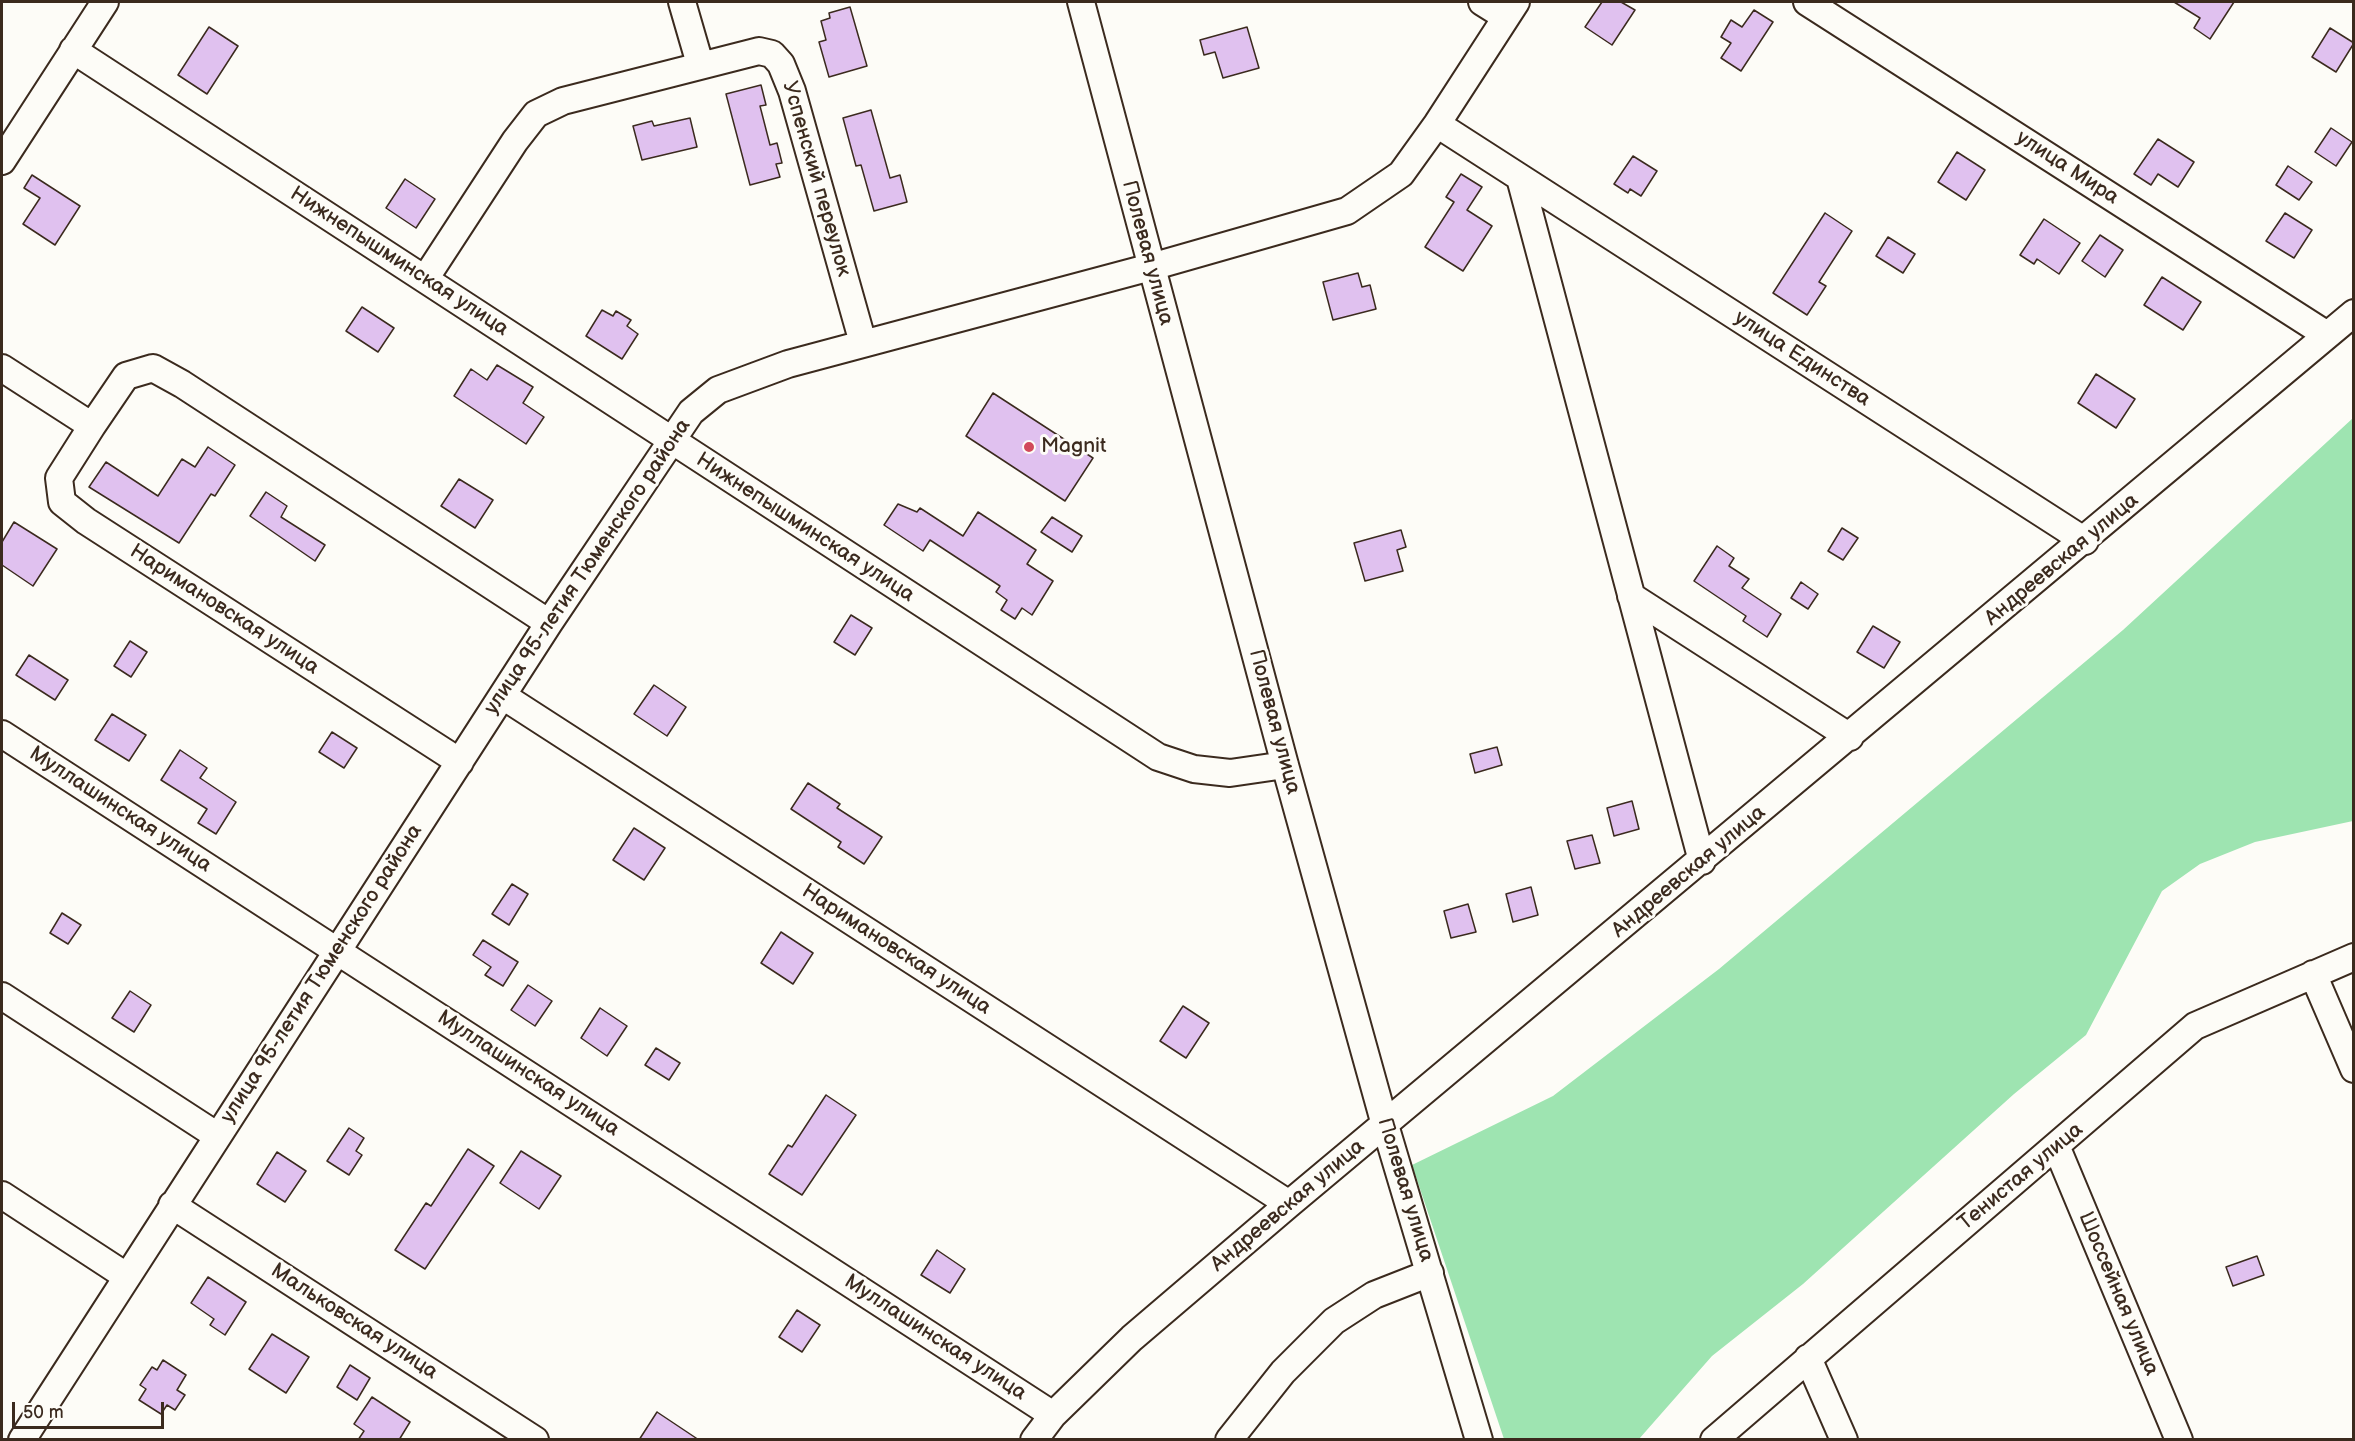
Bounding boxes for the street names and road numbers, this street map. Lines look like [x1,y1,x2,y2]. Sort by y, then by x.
street label: Успенский переулок [776,79,856,279]
street label: улица Мира [2011,125,2123,211]
street label: Полевая улица [1116,178,1178,328]
street label: Нижнепышминская улица [285,182,513,342]
street label: улица Единства [1729,306,1875,412]
street label: улица 95-летия Тюменского района [479,414,697,720]
street label: Нижнепышминская улица [691,448,919,608]
street label: Андреевская улица [1980,488,2144,632]
street label: Наримановская улица [125,539,323,681]
street label: Полевая улица [1243,647,1305,797]
street label: Муллашинская улица [24,742,216,878]
street label: Андреевская улица [1607,800,1771,944]
street label: улица 95-летия Тюменского района [216,820,428,1128]
street label: Наримановская улица [797,879,995,1021]
street label: Муллашинская улица [432,1006,624,1142]
street label: Полевая улица [1371,1115,1439,1265]
street label: Тенистая улица [1954,1118,2088,1236]
street label: Андреевская улица [1206,1134,1370,1278]
street label: Шоссейная улица [2072,1208,2164,1380]
street label: Мальковская улица [266,1259,442,1385]
street label: Муллашинская улица [839,1270,1031,1406]

